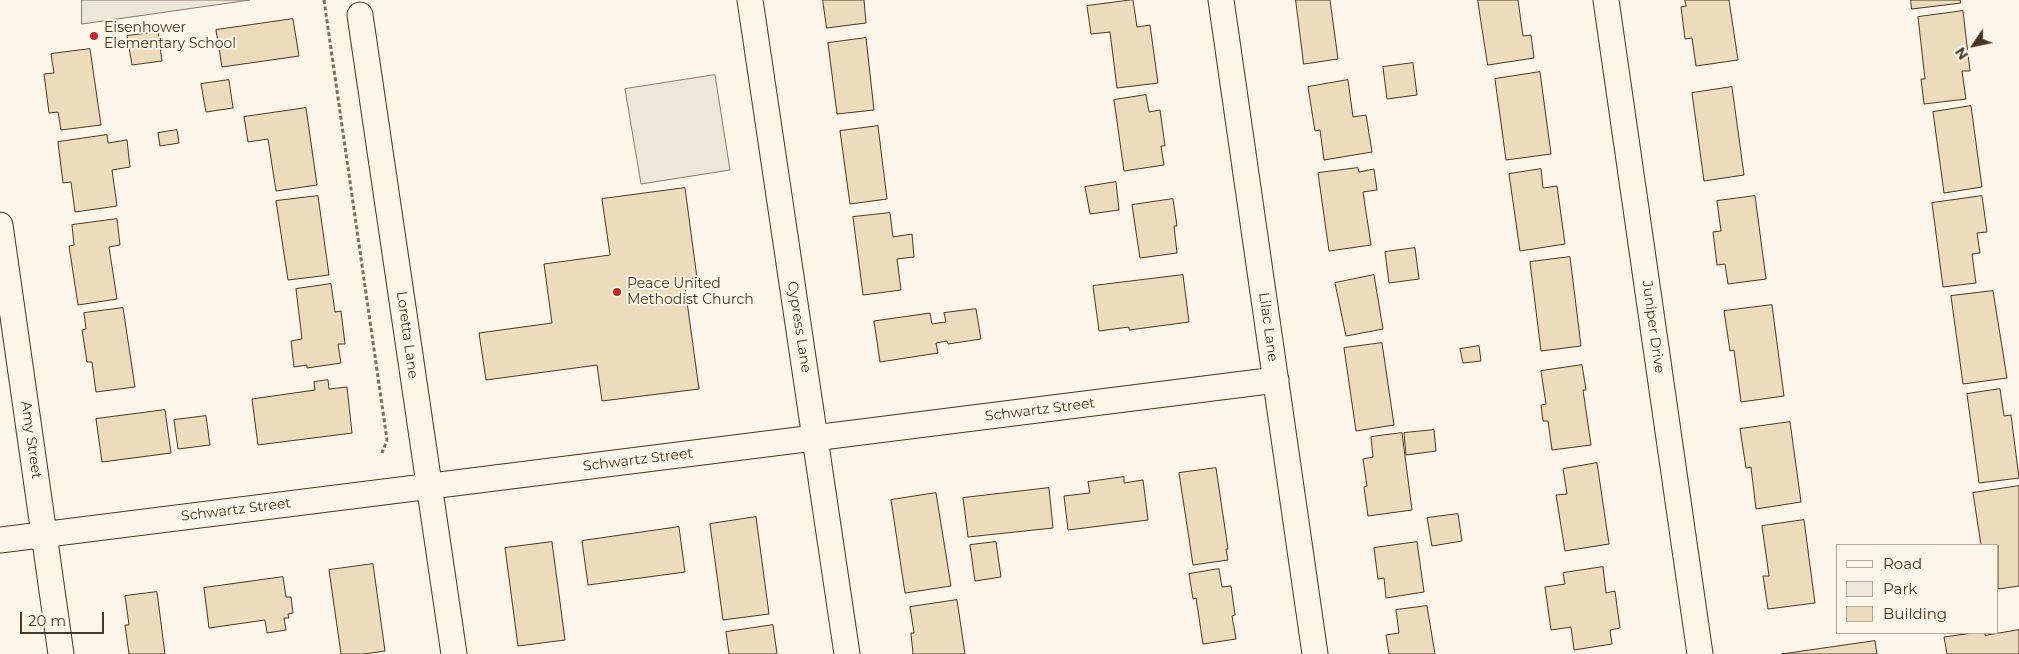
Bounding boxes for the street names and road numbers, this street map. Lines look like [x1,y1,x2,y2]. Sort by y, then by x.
street label: Cypress Lane [783,280,815,374]
street label: Juniper Drive [1638,280,1668,374]
street label: Loretta Lane [393,290,421,380]
street label: Lilac Lane [1255,291,1281,363]
street label: Schwartz Street [984,395,1096,425]
street label: Amy Street [17,400,45,480]
street label: Schwartz Street [582,445,694,475]
street label: Schwartz Street [180,495,292,525]

